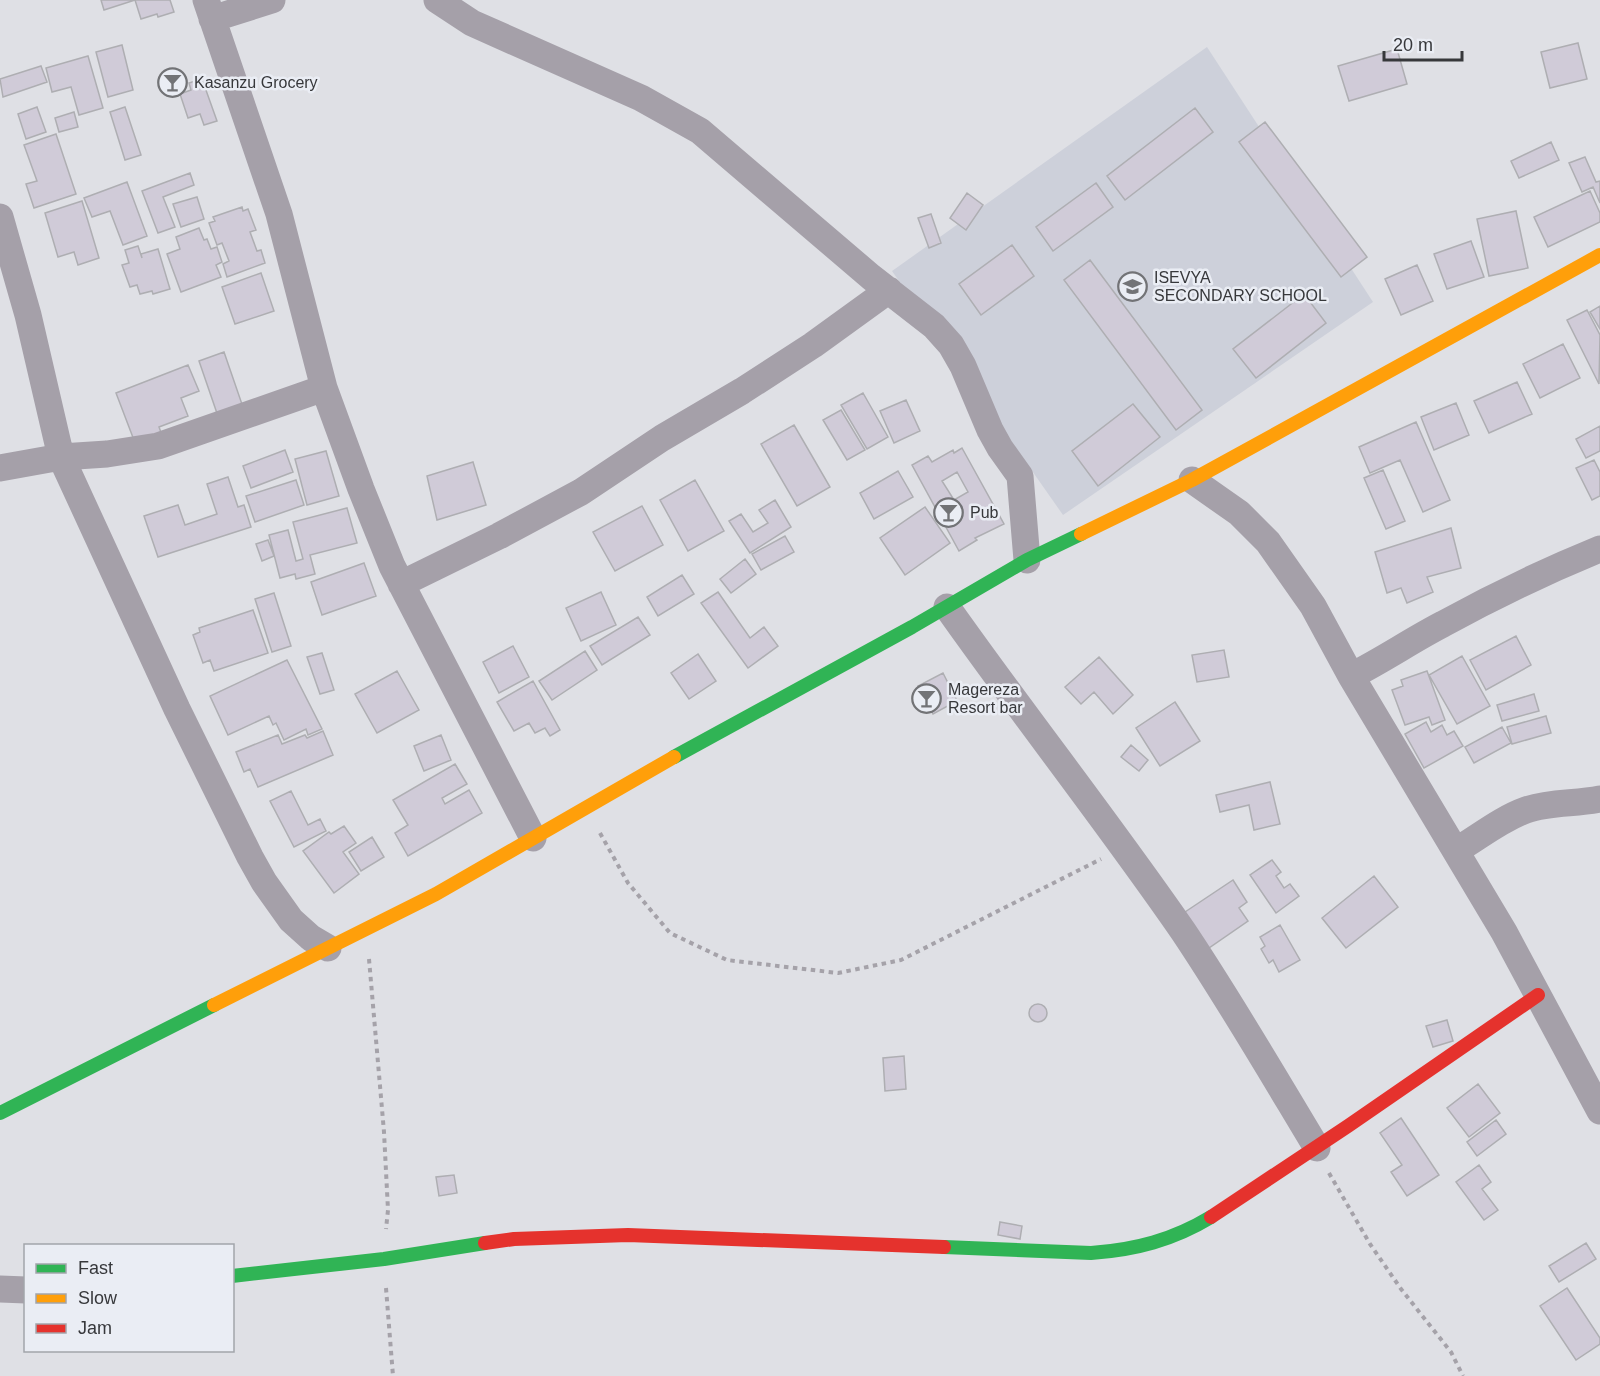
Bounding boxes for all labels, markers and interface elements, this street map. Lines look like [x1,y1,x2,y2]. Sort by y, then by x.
scale bar [1384,24,1462,62]
text: 20 m [1393,35,1433,55]
bar icon: Kasanzu Grocery [157,66,189,98]
place label: Kasanzu Grocery [194,74,318,91]
place label: ISEVYA SECONDARY SCHOOL [1154,269,1327,304]
school or university icon: ISEVYA SECONDARY SCHOOL [1117,270,1149,302]
bar icon: Pub [933,496,965,528]
place label: Pub [970,504,999,521]
place label: Magereza Resort bar [948,681,1023,716]
bar icon: Magereza Resort bar [911,682,943,714]
legend [24,1244,234,1352]
text: Fast [78,1258,113,1278]
text: Slow [78,1288,118,1308]
text: Jam [78,1318,112,1338]

